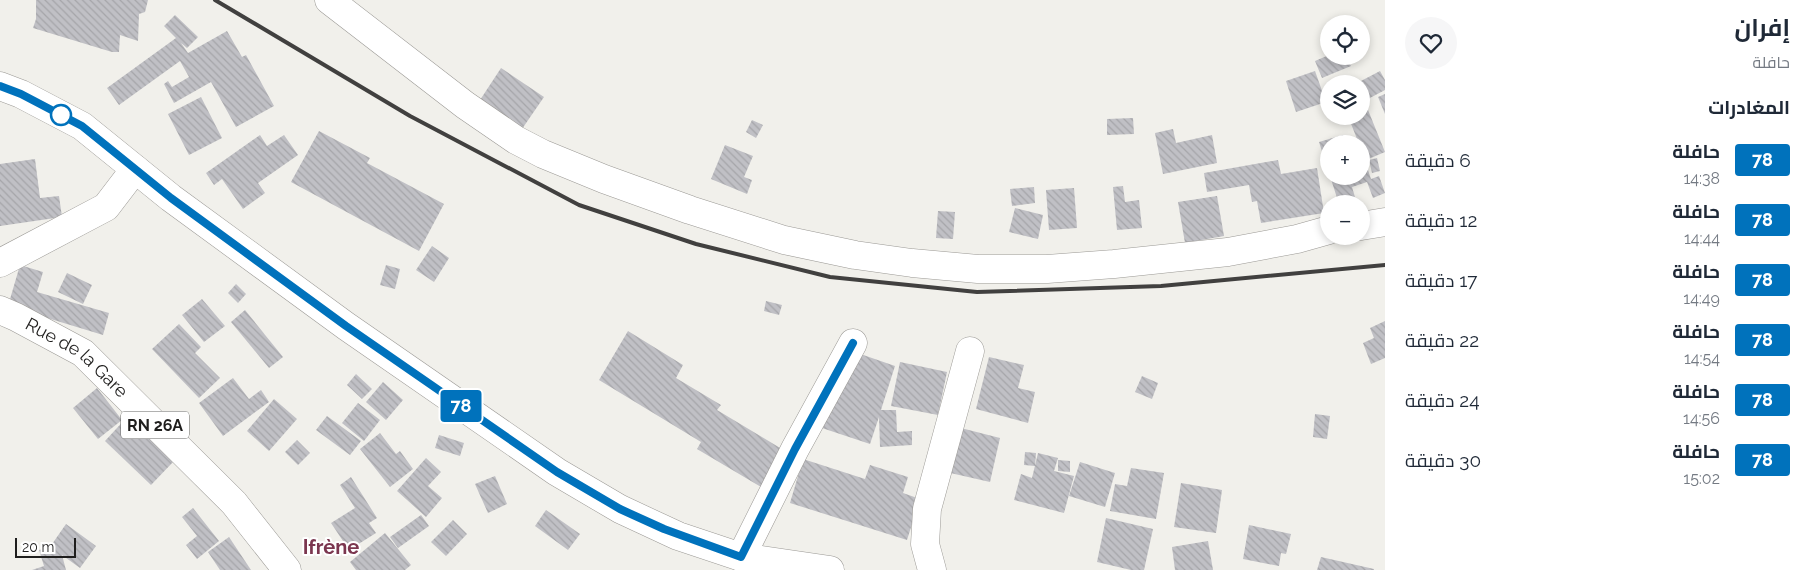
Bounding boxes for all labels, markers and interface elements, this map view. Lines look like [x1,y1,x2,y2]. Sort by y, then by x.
text: إفران [1734,13,1790,42]
map controls [1320,15,1370,245]
button: locate [1320,15,1370,65]
button: heart [1405,17,1457,69]
text: حافلة [1753,53,1790,72]
button: layers [1320,75,1370,125]
text: المغادرات [1708,96,1790,118]
unlabelled marker [50,104,72,126]
button: + [1320,135,1370,185]
text: حافلة [1672,140,1720,162]
text: 6 دقيقة [1405,149,1471,171]
text: 78 [1752,149,1773,170]
text: 14:38 [1683,169,1720,188]
button: − [1320,195,1370,245]
text: حافلة [1672,200,1720,222]
text: 12 دقيقة [1405,209,1477,231]
text: 78 [1752,209,1773,230]
text: 14:44 [1684,229,1720,248]
text: حافلة [1672,260,1720,282]
text: 17 دقيقة [1405,269,1477,291]
text: 78 [1752,269,1773,290]
text: 14:49 [1683,289,1720,308]
street label: Rue de la Gare [22,313,133,402]
text: حافلة [1672,320,1720,342]
text: 22 دقيقة [1405,329,1479,351]
text: 78 [1752,329,1773,350]
text: 14:54 [1684,349,1720,368]
text: حافلة [1672,380,1720,402]
text: 24 دقيقة [1405,389,1480,411]
text: 78 [1752,389,1773,410]
line badge: 78 [438,390,484,422]
text: 78 [451,395,471,416]
text: 14:56 [1683,409,1720,428]
road number: RN 26A [121,412,189,438]
text: حافلة [1672,440,1720,462]
text: 30 دقيقة [1405,449,1481,471]
text: 78 [1752,449,1773,470]
text: 15:02 [1683,469,1720,488]
scale bar [15,535,76,558]
district label: Ifrène [303,535,359,559]
text: 20 m [22,539,54,555]

